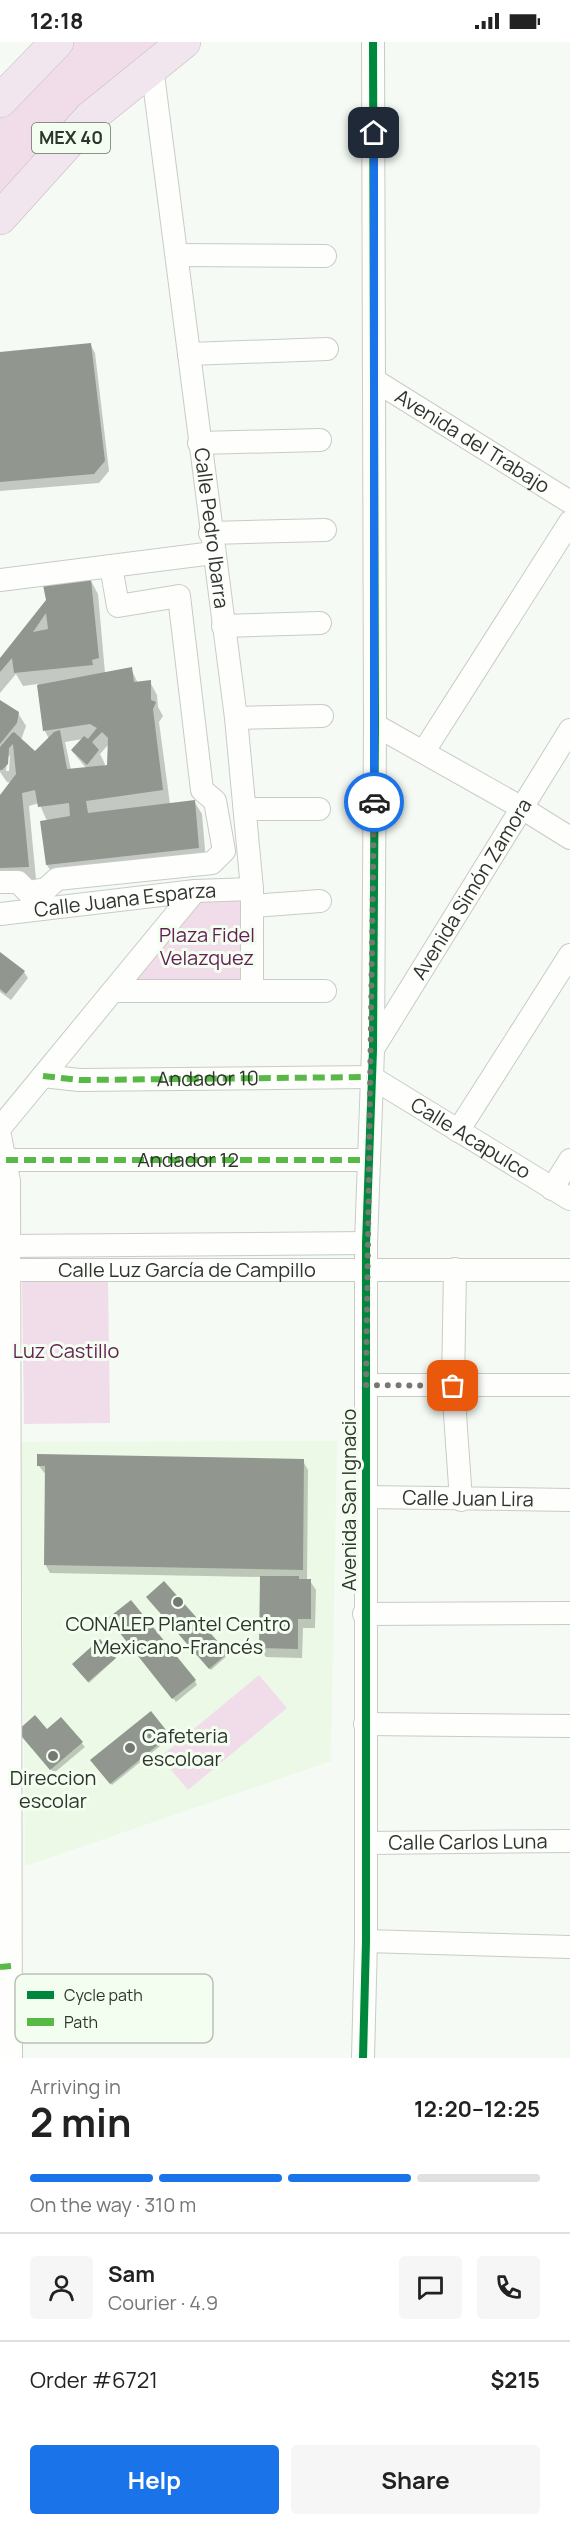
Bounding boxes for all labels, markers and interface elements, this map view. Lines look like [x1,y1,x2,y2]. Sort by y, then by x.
text: 12:18 [30,6,83,36]
pin [348,107,399,158]
icon: home [357,116,390,149]
road number: MEX 40 [32,123,110,153]
street label: Avenida del Trabajo [390,383,555,499]
street label: Calle Pedro Ibarra [188,446,236,610]
courier [344,772,404,832]
icon: car [358,786,391,819]
street label: Avenida Simón Zamora [405,793,538,985]
street label: Calle Juana Esparza [33,876,217,923]
park label: Plaza Fidel Velazquez [159,921,255,971]
street label: Andador 10 [156,1064,259,1092]
street label: Calle Acapulco [406,1091,536,1185]
street label: Andador 12 [137,1146,239,1173]
street label: Calle Luz García de Campillo [58,1256,316,1283]
park label: Luz Castillo [13,1337,119,1364]
pin [427,1360,478,1411]
icon: bag [436,1369,469,1402]
street label: Avenida San Ignacio [335,1409,362,1591]
street label: Calle Juan Lira [402,1484,534,1512]
marker: CONALEP Plantel Centro Mexicano-Francés [171,1595,185,1609]
place label: CONALEP Plantel Centro Mexicano-Francés [66,1610,291,1660]
place label: Cafeteria escoloar [142,1722,228,1772]
marker: Cafeteria escoloar [123,1741,137,1755]
marker: Direccion escolar [46,1749,60,1763]
place label: Direccion escolar [10,1764,96,1814]
street label: Calle Carlos Luna [388,1827,548,1856]
legend [15,1974,213,2043]
text: Cycle path [64,1984,143,2006]
text: Path [64,2011,98,2033]
text: Arriving in [30,2073,121,2100]
text: 12:20–12:25 [414,2094,540,2124]
text: 2 min [30,2095,131,2149]
text: On the way · 310 m [30,2191,196,2218]
button: person [30,2256,93,2319]
button: chat [399,2256,462,2319]
button: phone [477,2256,540,2319]
text: Sam [108,2259,155,2289]
text: Courier · 4.9 [108,2289,218,2316]
text: Order #6721 [30,2365,158,2395]
text: $215 [491,2365,540,2395]
button: Help [30,2445,279,2514]
button: Share [291,2445,540,2514]

